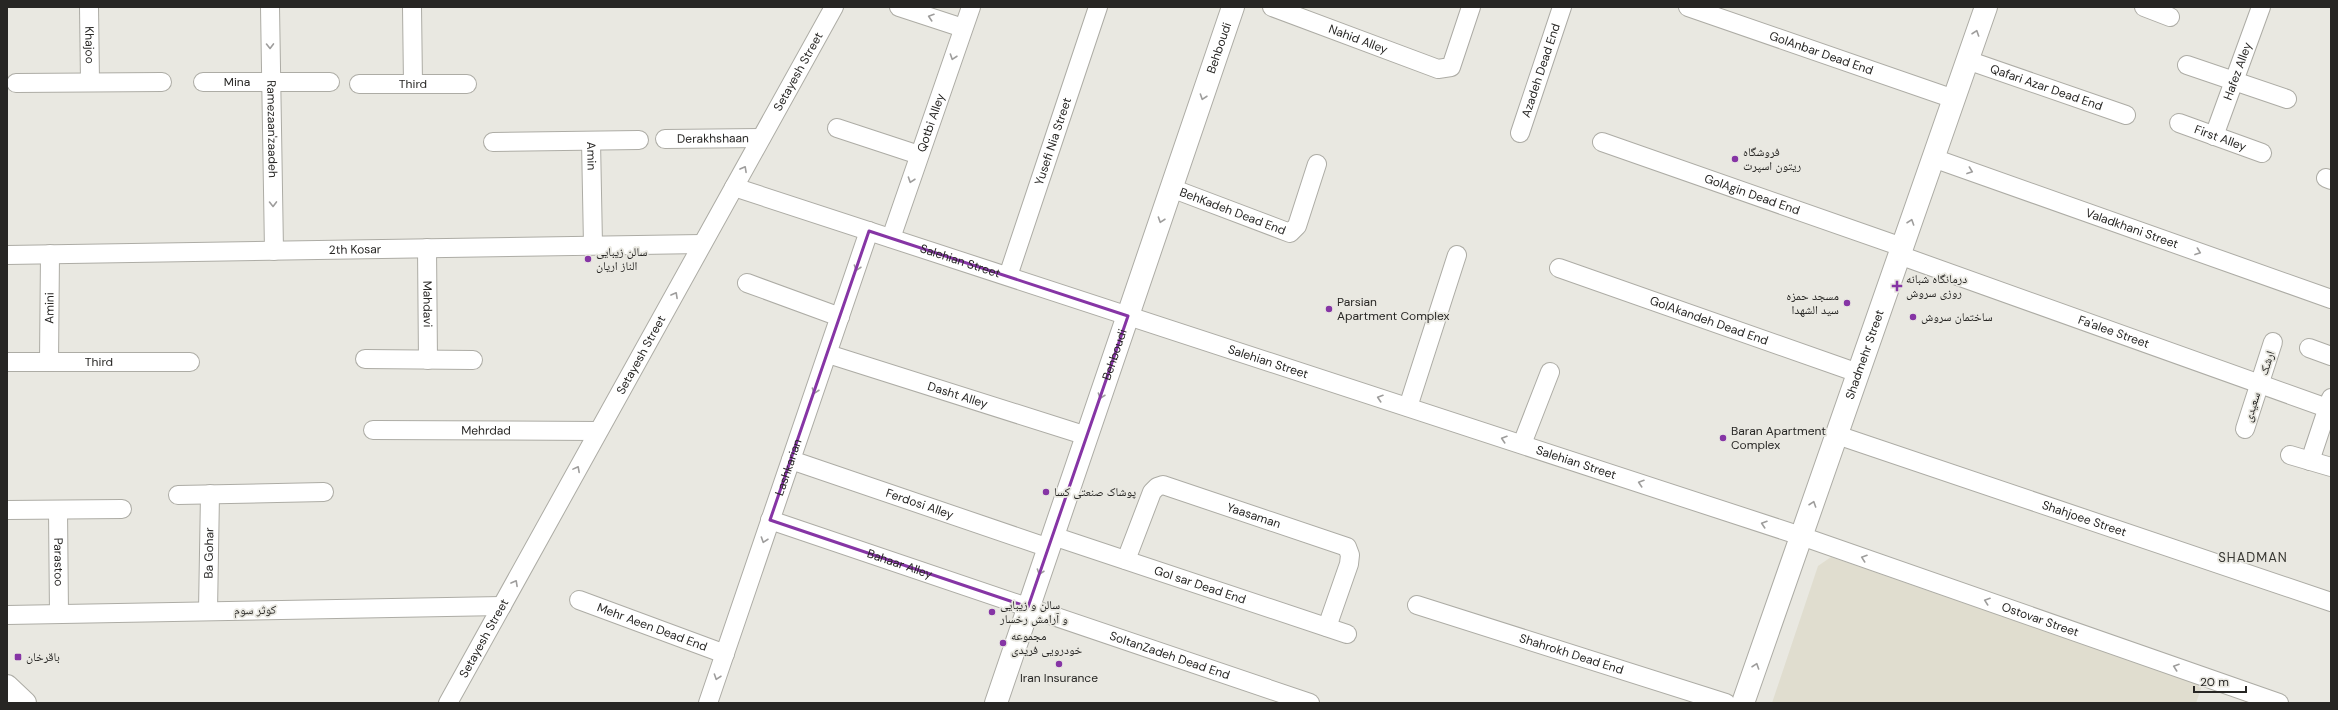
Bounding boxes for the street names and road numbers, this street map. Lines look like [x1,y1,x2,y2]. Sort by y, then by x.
street label: Behboudi [1203,20,1235,76]
street label: Nahid Alley [1326,21,1390,58]
street label: Azadeh Dead End [1518,21,1564,119]
street label: Khajoo [81,26,98,64]
street label: GolAnbar Dead End [1767,28,1875,78]
street label: Setayesh Street [770,29,827,114]
street label: Hafez Alley [2220,40,2256,102]
street label: Qafari Azar Dead End [1988,61,2105,114]
street label: Mina [224,74,250,90]
street label: Third [399,76,427,92]
street label: Ramezaan'zaadeh [263,80,281,178]
street label: Qotbi Alley [913,91,949,154]
street label: Yusefi Nia Street [1031,95,1075,187]
street label: First Alley [2192,121,2249,155]
street label: Derakhshaan [677,130,749,147]
street label: Amin [583,142,600,170]
street label: GolAgin Dead End [1702,170,1802,219]
street label: BehKadeh Dead End [1177,184,1288,239]
street label: Valadkhani Street [2083,205,2181,252]
street label: Salehian Street [918,240,1003,282]
street label: 2th Kosar [329,241,382,258]
street label: Mahdavi [419,281,436,327]
street label: Amini [41,292,58,324]
street label: GolAkandeh Dead End [1648,293,1770,349]
street label: Shadmehr Street [1842,307,1888,402]
street label: Setayesh Street [613,312,669,397]
street label: Fa'alee Street [2076,312,2152,352]
street label: Behboudi [1099,327,1131,382]
street label: Salehian Street [1226,341,1311,382]
street label: ارشک [2256,349,2278,377]
street label: Third [85,354,113,370]
street label: Dasht Alley [926,378,990,412]
street label: سعیدی [2240,390,2264,424]
street label: Mehrdad [461,422,511,439]
street label: Lashkarian [771,437,806,498]
street label: Salehian Street [1534,442,1619,483]
street label: Ferdosi Alley [884,485,956,523]
street label: Shahjoee Street [2040,497,2129,540]
street label: Yaasaman [1225,499,1283,532]
street label: Ba Gohar [201,527,217,579]
street label: Parastoo [50,538,67,586]
street label: Bahaar Alley [865,545,935,583]
street label: Gol sar Dead End [1152,562,1248,608]
street label: Setayesh Street [456,596,512,681]
street label: Mehr Aeen Dead End [595,599,710,655]
street label: Ostovar Street [1999,599,2081,641]
street label: کوثر سوم [234,602,276,618]
street label: SoltanZadeh Dead End [1107,628,1232,683]
street label: Shahrokh Dead End [1517,630,1625,678]

